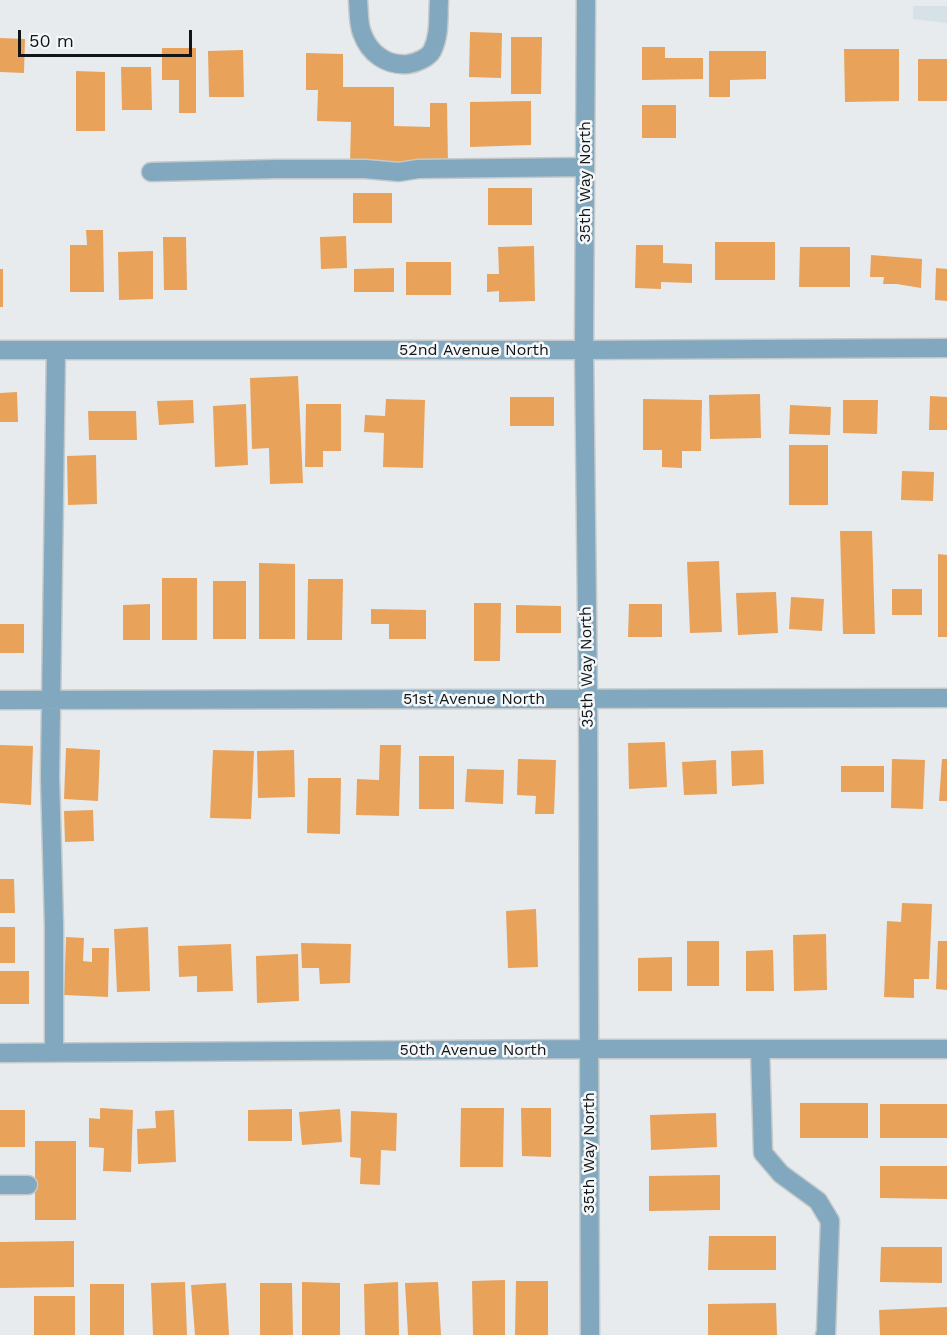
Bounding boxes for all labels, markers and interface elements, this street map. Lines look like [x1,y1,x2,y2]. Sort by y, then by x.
scale bar [21,18,195,56]
text: 50 m [29,30,74,51]
street label: 35th Way North [575,121,595,243]
street label: 52nd Avenue North [399,340,549,360]
street label: 35th Way North [576,606,598,728]
street label: 51st Avenue North [403,689,545,709]
street label: 50th Avenue North [399,1040,547,1060]
street label: 35th Way North [579,1092,599,1214]

